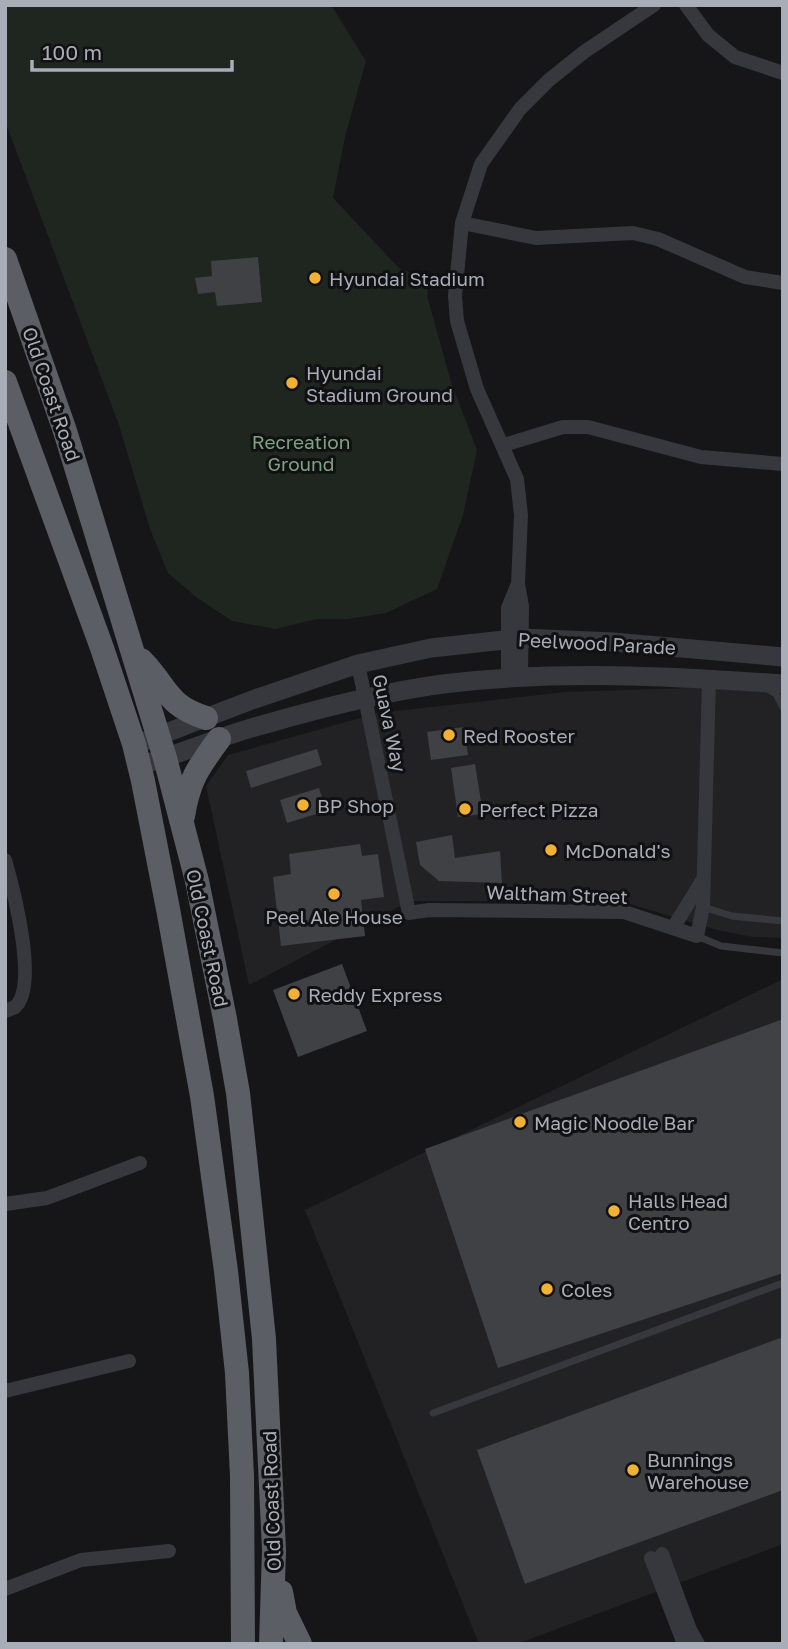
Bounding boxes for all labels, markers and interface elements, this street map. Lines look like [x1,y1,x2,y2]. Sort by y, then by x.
scale bar [32,28,231,72]
text: 100 m [42,39,102,65]
place label: Hyundai Stadium [329,267,485,290]
marker: Hyundai Stadium [307,270,323,286]
street label: Old Coast Road [18,324,86,464]
place label: Hyundai Stadium Ground [306,361,453,406]
marker: Hyundai Stadium Ground [284,375,300,391]
park label: Recreation Ground [252,430,350,475]
street label: Peelwood Parade [517,627,677,659]
street label: Guava Way [368,672,412,774]
place label: Red Rooster [463,724,575,747]
marker: Red Rooster [441,727,457,743]
place label: BP Shop [317,794,394,817]
marker: BP Shop [295,797,311,813]
place label: Perfect Pizza [479,798,598,821]
marker: Perfect Pizza [457,801,473,817]
place label: McDonald's [565,839,671,862]
marker: McDonald's [543,842,559,858]
street label: Old Coast Road [182,867,234,1009]
street label: Waltham Street [486,880,628,908]
marker: Peel Ale House [326,886,342,902]
place label: Peel Ale House [265,905,403,928]
place label: Reddy Express [308,983,443,1006]
marker: Reddy Express [286,986,302,1002]
place label: Magic Noodle Bar [534,1111,695,1134]
marker: Magic Noodle Bar [512,1114,528,1130]
place label: Halls Head Centro [628,1189,728,1234]
marker: Halls Head Centro [606,1203,622,1219]
place label: Coles [561,1278,612,1301]
marker: Coles [539,1281,555,1297]
street label: Old Coast Road [257,1430,285,1572]
place label: Bunnings Warehouse [647,1448,749,1493]
marker: Bunnings Warehouse [625,1462,641,1478]

